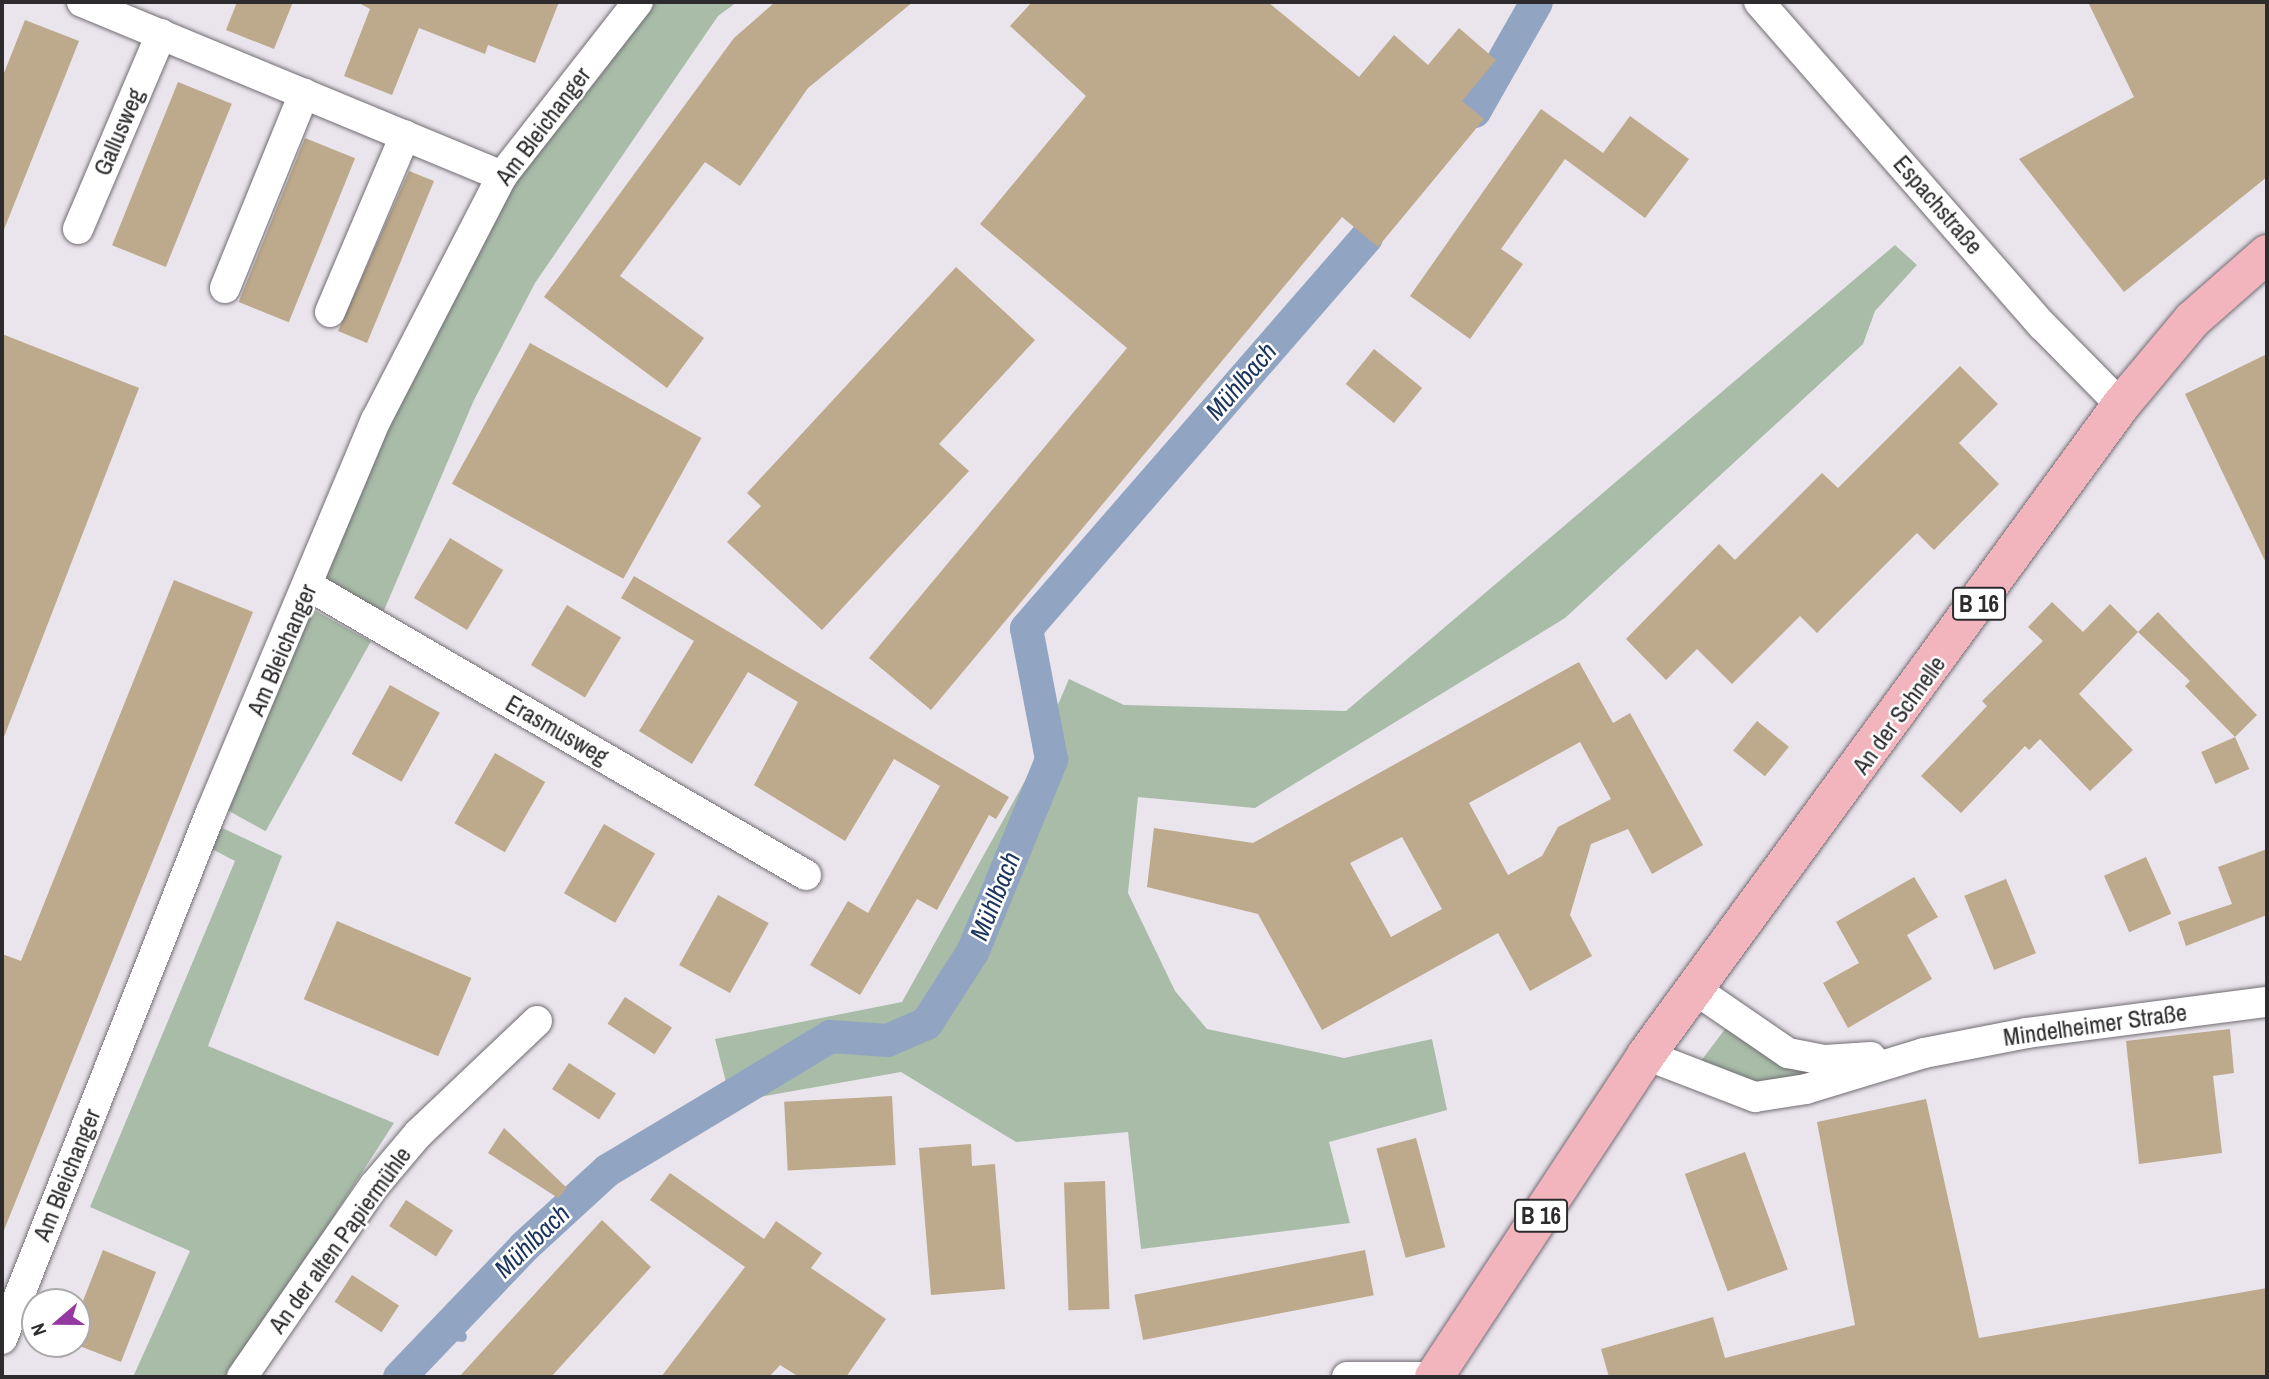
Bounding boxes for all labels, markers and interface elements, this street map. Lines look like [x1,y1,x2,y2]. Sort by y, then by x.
street label: Am Bleichanger [489,61,597,191]
street label: Gallusweg [88,84,150,180]
street label: Espachstraße [1887,150,1989,260]
water label: Mühlbach [1199,336,1283,426]
street label: Am Bleichanger [241,580,323,720]
road number: B 16 [1951,584,2007,624]
street label: An der Schnelle [1847,650,1951,780]
street label: Erasmusweg [501,689,613,771]
water label: Mühlbach [963,847,1027,945]
street label: Mindelheimer Straße [2001,998,2189,1052]
street label: Am Bleichanger [27,1105,107,1245]
street label: An der alten Papiermühle [263,1141,417,1339]
road number: B 16 [1513,1196,1569,1236]
water label: Mühlbach [488,1198,576,1284]
north arrow [21,1288,91,1358]
text: N [24,1320,52,1339]

